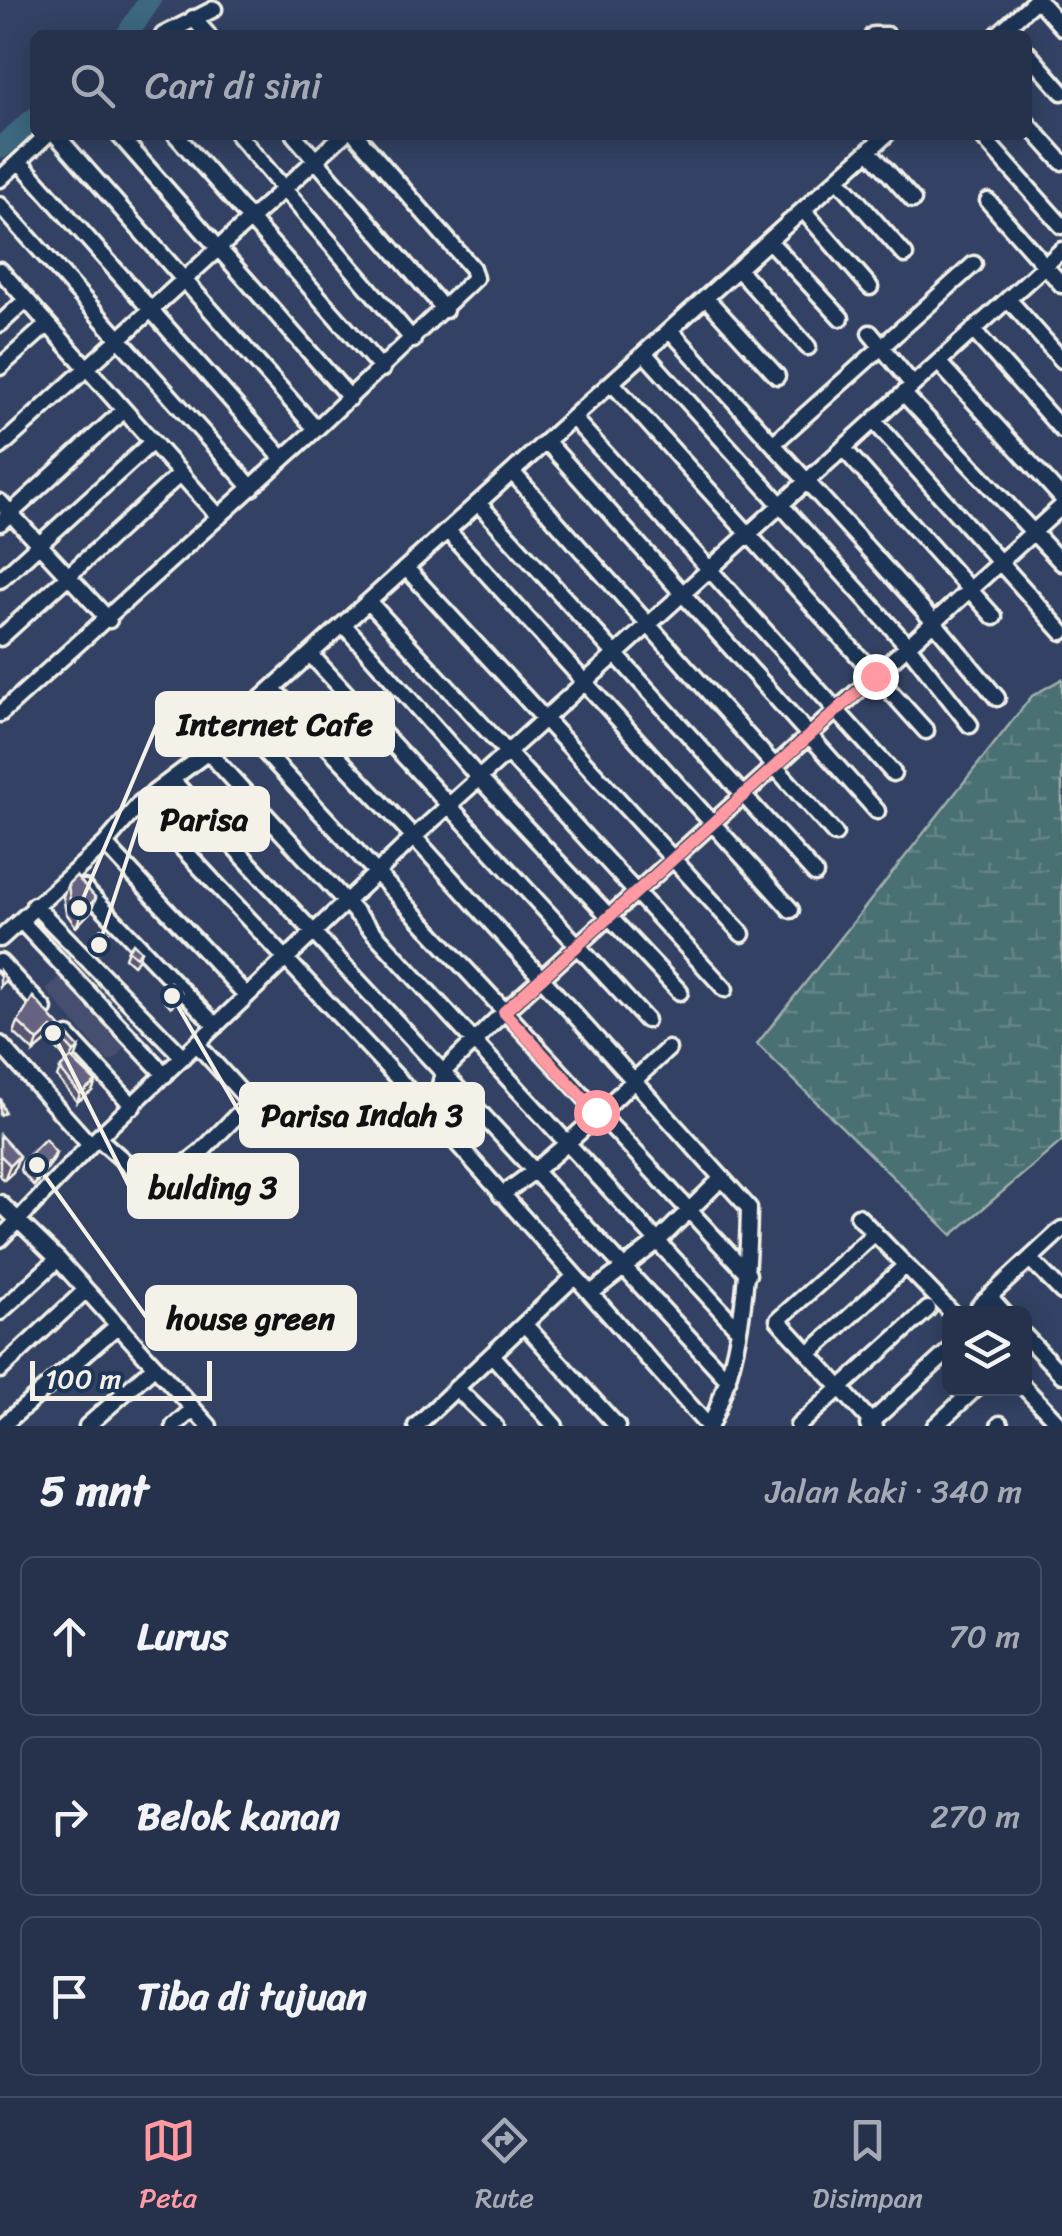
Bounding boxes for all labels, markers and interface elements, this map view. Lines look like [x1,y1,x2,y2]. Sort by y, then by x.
search box [30,30,1032,140]
text: Cari di sini [145,52,321,119]
icon: search [65,58,120,113]
route end [853,654,899,700]
callout: Internet Cafe [157,693,393,755]
text: Internet Cafe [175,696,373,753]
callout: Parisa [140,788,268,850]
text: Parisa [160,791,249,848]
callout: Parisa Indah 3 [241,1084,483,1146]
text: Parisa Indah 3 [261,1087,464,1144]
route start [574,1090,620,1136]
callout: bulding 3 [129,1155,297,1217]
text: bulding 3 [148,1159,278,1216]
callout: house green [147,1287,355,1349]
text: house green [166,1290,336,1347]
map controls [942,1306,1032,1396]
button: layers [942,1306,1032,1396]
text: 100 m [45,1354,121,1403]
scale bar [30,1356,212,1400]
text: 5 mnt [40,1454,148,1528]
text: Jalan kaki · 340 m [765,1463,1022,1520]
text: Lurus [137,1603,228,1670]
text: 70 m [949,1608,1020,1665]
icon: ahead [42,1609,97,1664]
text: Belok kanan [137,1783,340,1850]
text: 270 m [930,1788,1020,1845]
icon: right [42,1789,97,1844]
text: Tiba di tujuan [137,1963,367,2030]
icon: arrive [42,1969,97,2024]
tab: Peta [139,2113,197,2222]
tab: Rute [475,2113,534,2222]
tab: Disimpan [812,2113,923,2222]

